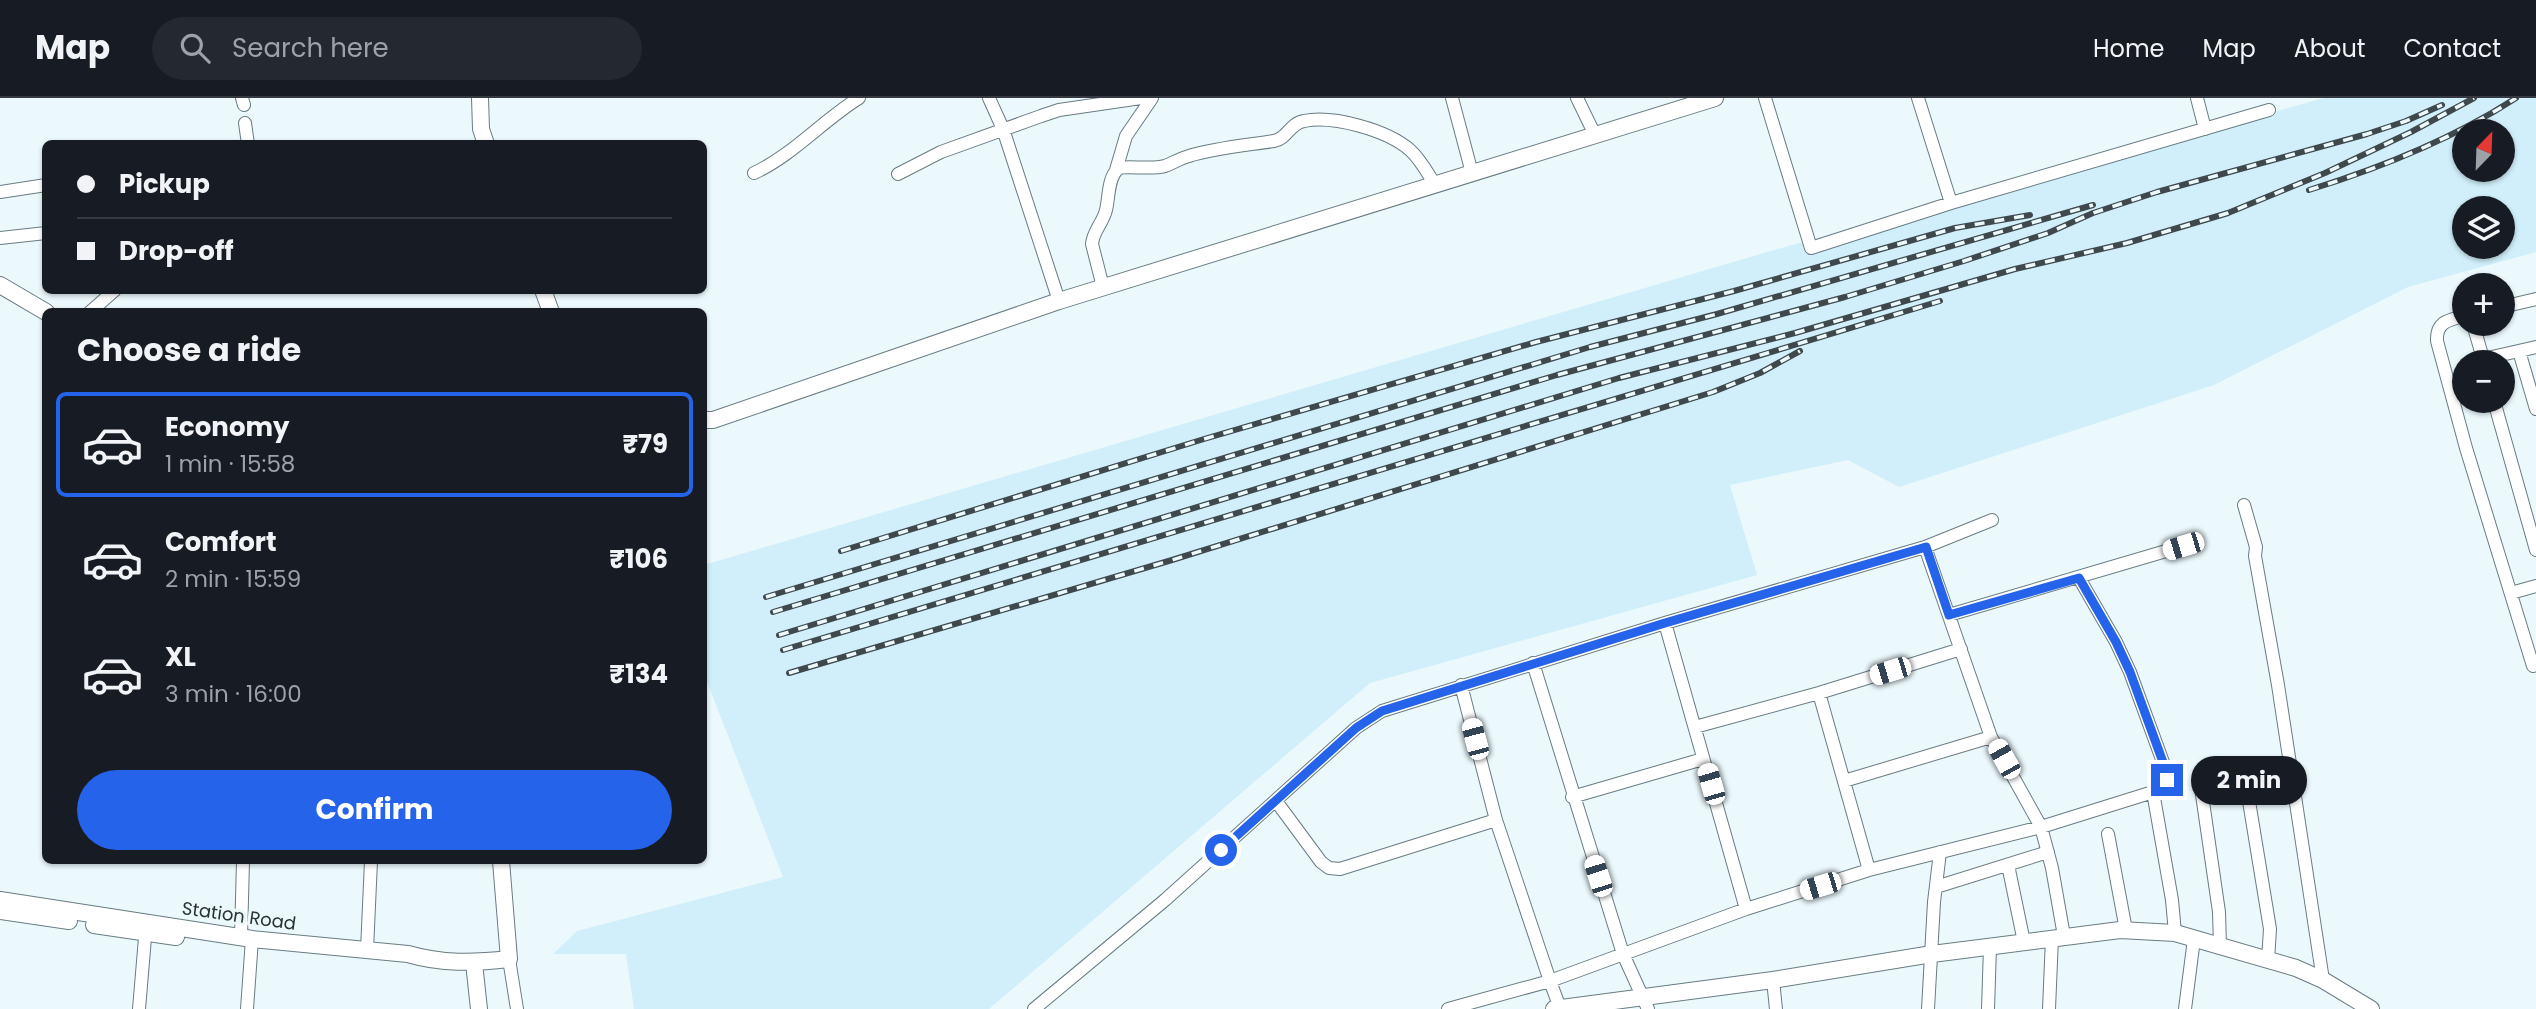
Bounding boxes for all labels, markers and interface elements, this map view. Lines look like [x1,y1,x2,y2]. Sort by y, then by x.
search box [152,17,642,80]
text: Map [35,24,110,71]
icon: search [176,29,214,67]
text: Search here [232,30,389,66]
text: Home [2093,32,2165,65]
text: Map [2203,32,2256,65]
text: About [2294,32,2365,65]
text: Contact [2403,32,2501,65]
north arrow [2452,119,2515,182]
map controls [2452,119,2515,413]
text: Pickup [119,166,210,202]
button: layers [2452,196,2515,259]
text: Drop-off [119,233,234,269]
button: + [2452,273,2515,336]
text: Choose a ride [77,327,301,372]
button: − [2452,350,2515,413]
text: Economy [165,409,289,445]
icon: car [81,413,144,476]
text: ₹79 [623,426,668,462]
text: 1 min · 15:58 [165,448,295,480]
text: Comfort [165,524,277,560]
icon: car [81,528,144,591]
car [2160,530,2207,562]
text: ₹106 [609,541,668,577]
text: 2 min · 15:59 [165,563,301,595]
text: XL [165,639,196,675]
icon: car [81,643,144,706]
car [1867,655,1914,687]
text: ₹134 [609,656,668,692]
text: 3 min · 16:00 [165,678,302,710]
car [1460,716,1491,762]
car [1985,736,2024,782]
callout: 2 min [2192,756,2307,804]
car [1696,761,1727,807]
route end [2151,764,2183,796]
text: 2 min [2217,764,2281,796]
button: Confirm [77,770,672,850]
route start [1205,834,1237,866]
car [1582,853,1615,899]
car [1797,870,1844,902]
street label: Station Road [180,895,298,936]

